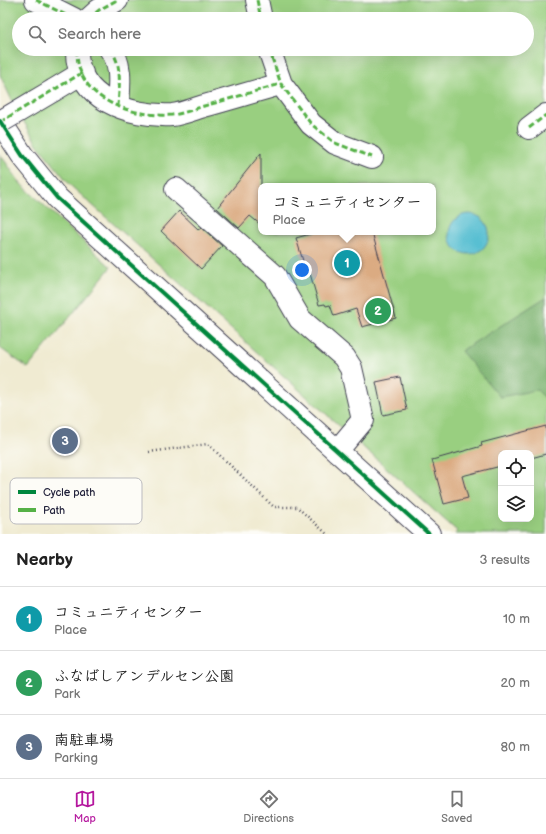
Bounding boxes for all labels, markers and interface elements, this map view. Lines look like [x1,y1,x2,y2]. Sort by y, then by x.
search box [12,12,534,56]
icon: search [26,23,48,45]
text: Search here [58,25,141,44]
popup [258,183,436,235]
text: コミュニティセンター [272,193,422,212]
text: Place [272,212,305,228]
pin: 1 [334,248,360,278]
your location [292,260,312,280]
pin: 2 [365,296,391,326]
pin: 3 [52,426,78,456]
map controls [498,450,534,522]
button: locate [498,450,534,486]
legend [10,478,142,524]
text: Cycle path [43,486,95,499]
button: layers [498,486,534,522]
text: Path [43,504,65,517]
text: Nearby [16,550,73,570]
text: 3 results [479,552,530,568]
text: コミュニティセンター [54,603,203,622]
text: 1 [26,611,32,627]
text: 10 m [503,611,530,627]
text: Place [54,622,87,638]
text: ふなばしアンデルセン公園 [54,667,234,686]
text: 2 [25,675,33,691]
text: 20 m [500,675,530,691]
text: Park [54,686,80,702]
text: 南駐車場 [54,731,114,750]
text: 3 [25,739,33,755]
text: 80 m [501,739,530,755]
text: Parking [54,750,98,766]
tab: Map [74,788,96,825]
tab: Directions [243,788,294,825]
tab: Saved [441,788,472,825]

